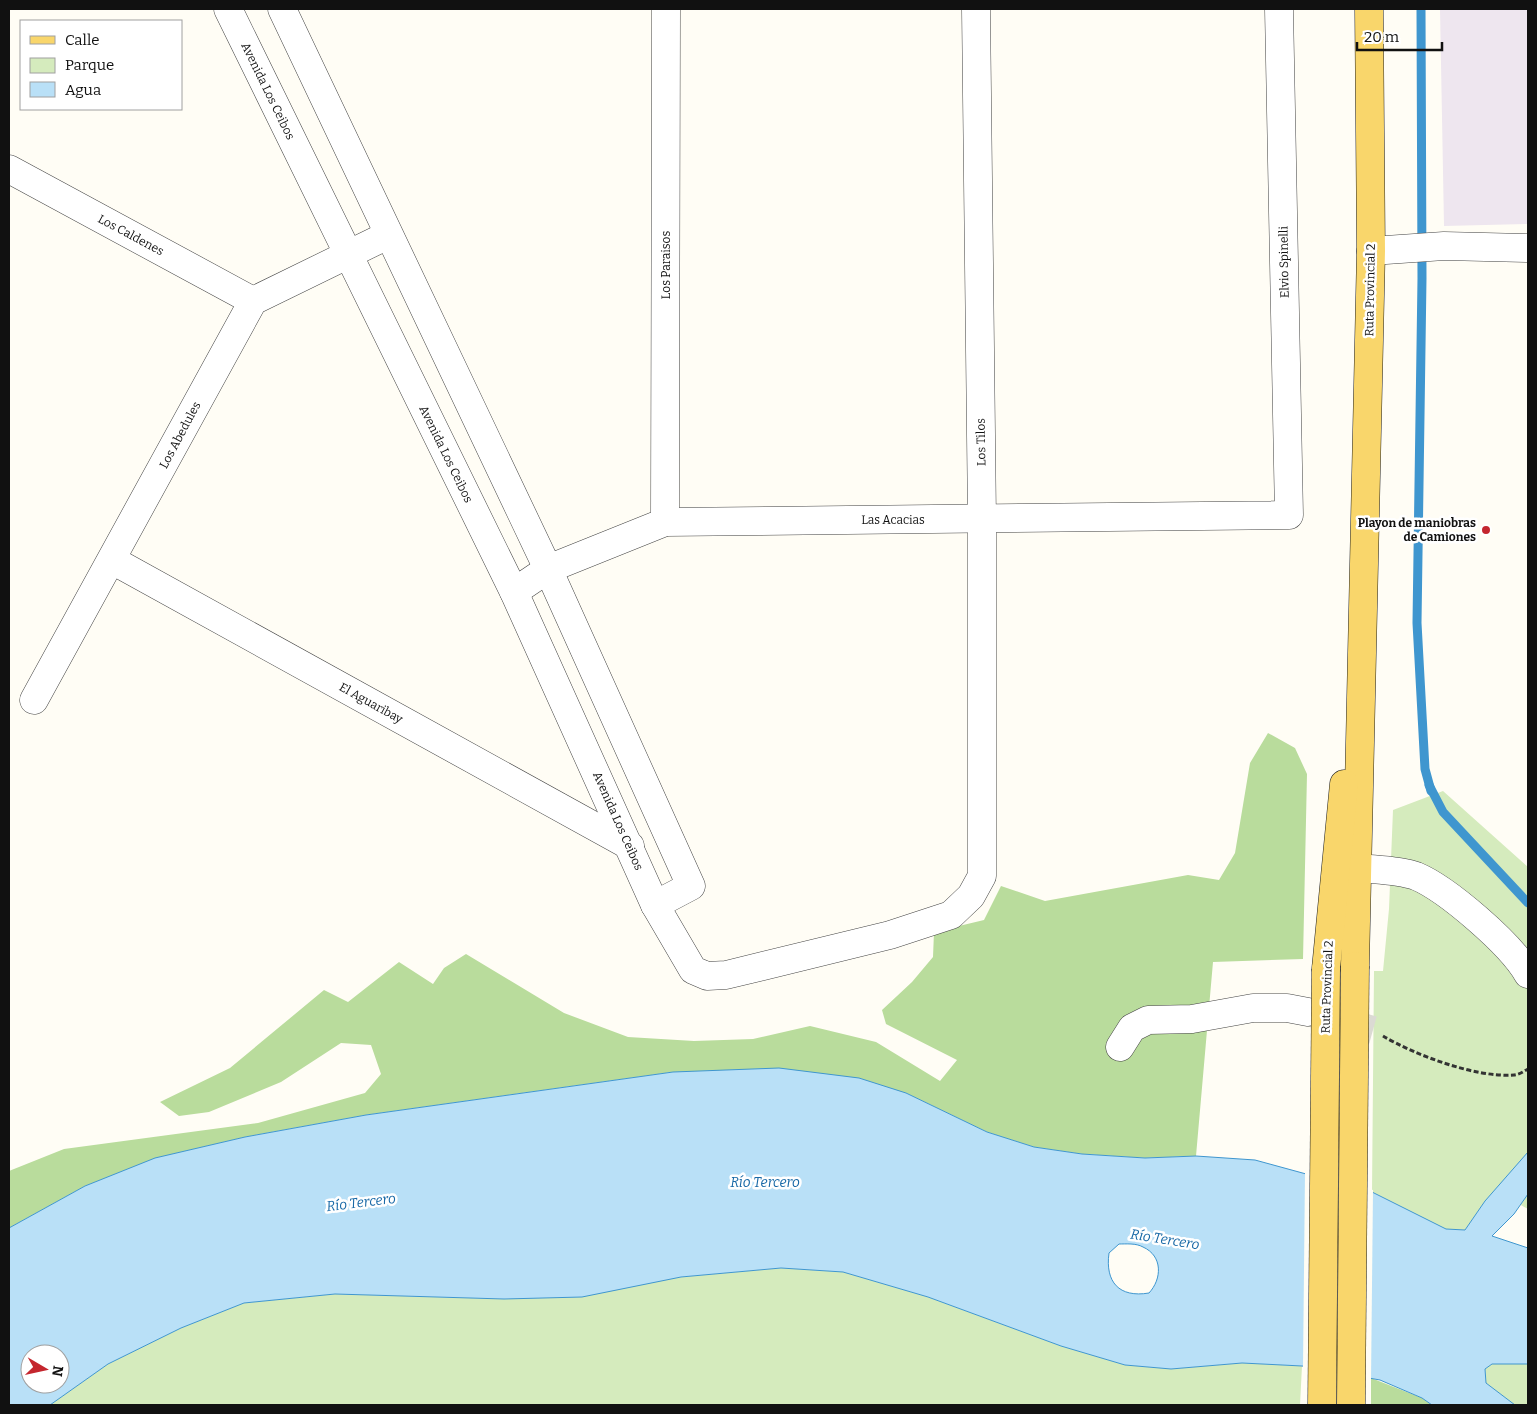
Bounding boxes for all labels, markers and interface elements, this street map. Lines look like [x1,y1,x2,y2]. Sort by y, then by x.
legend [20,20,182,110]
scale bar [1357,20,1442,52]
text: 20 m [1364,28,1400,46]
text: Calle [65,31,99,49]
street label: Avenida Los Ceibos [238,40,298,142]
text: Parque [65,56,114,74]
text: Agua [65,81,101,99]
street label: Los Caldenes [96,212,167,258]
street label: Elvio Spinelli [1276,225,1292,298]
street label: Los Paraisos [659,231,673,299]
street label: Ruta Provincial 2 [1362,243,1378,337]
street label: Los Abedules [157,399,204,471]
street label: Avenida Los Ceibos [416,403,476,505]
street label: Los Tilos [974,418,988,466]
street label: Las Acacias [861,513,925,527]
place label: Playon de maniobras de Camiones [1358,516,1476,544]
marker: Playon de maniobras de Camiones [1480,524,1492,536]
street label: El Aguaribay [337,680,406,727]
street label: Avenida Los Ceibos [590,770,646,873]
street label: Ruta Provincial 2 [1318,940,1336,1034]
water label: Río Tercero [730,1174,800,1191]
water label: Río Tercero [325,1190,397,1215]
water label: Río Tercero [1129,1226,1201,1253]
north arrow [20,1344,70,1394]
text: N [48,1364,67,1378]

